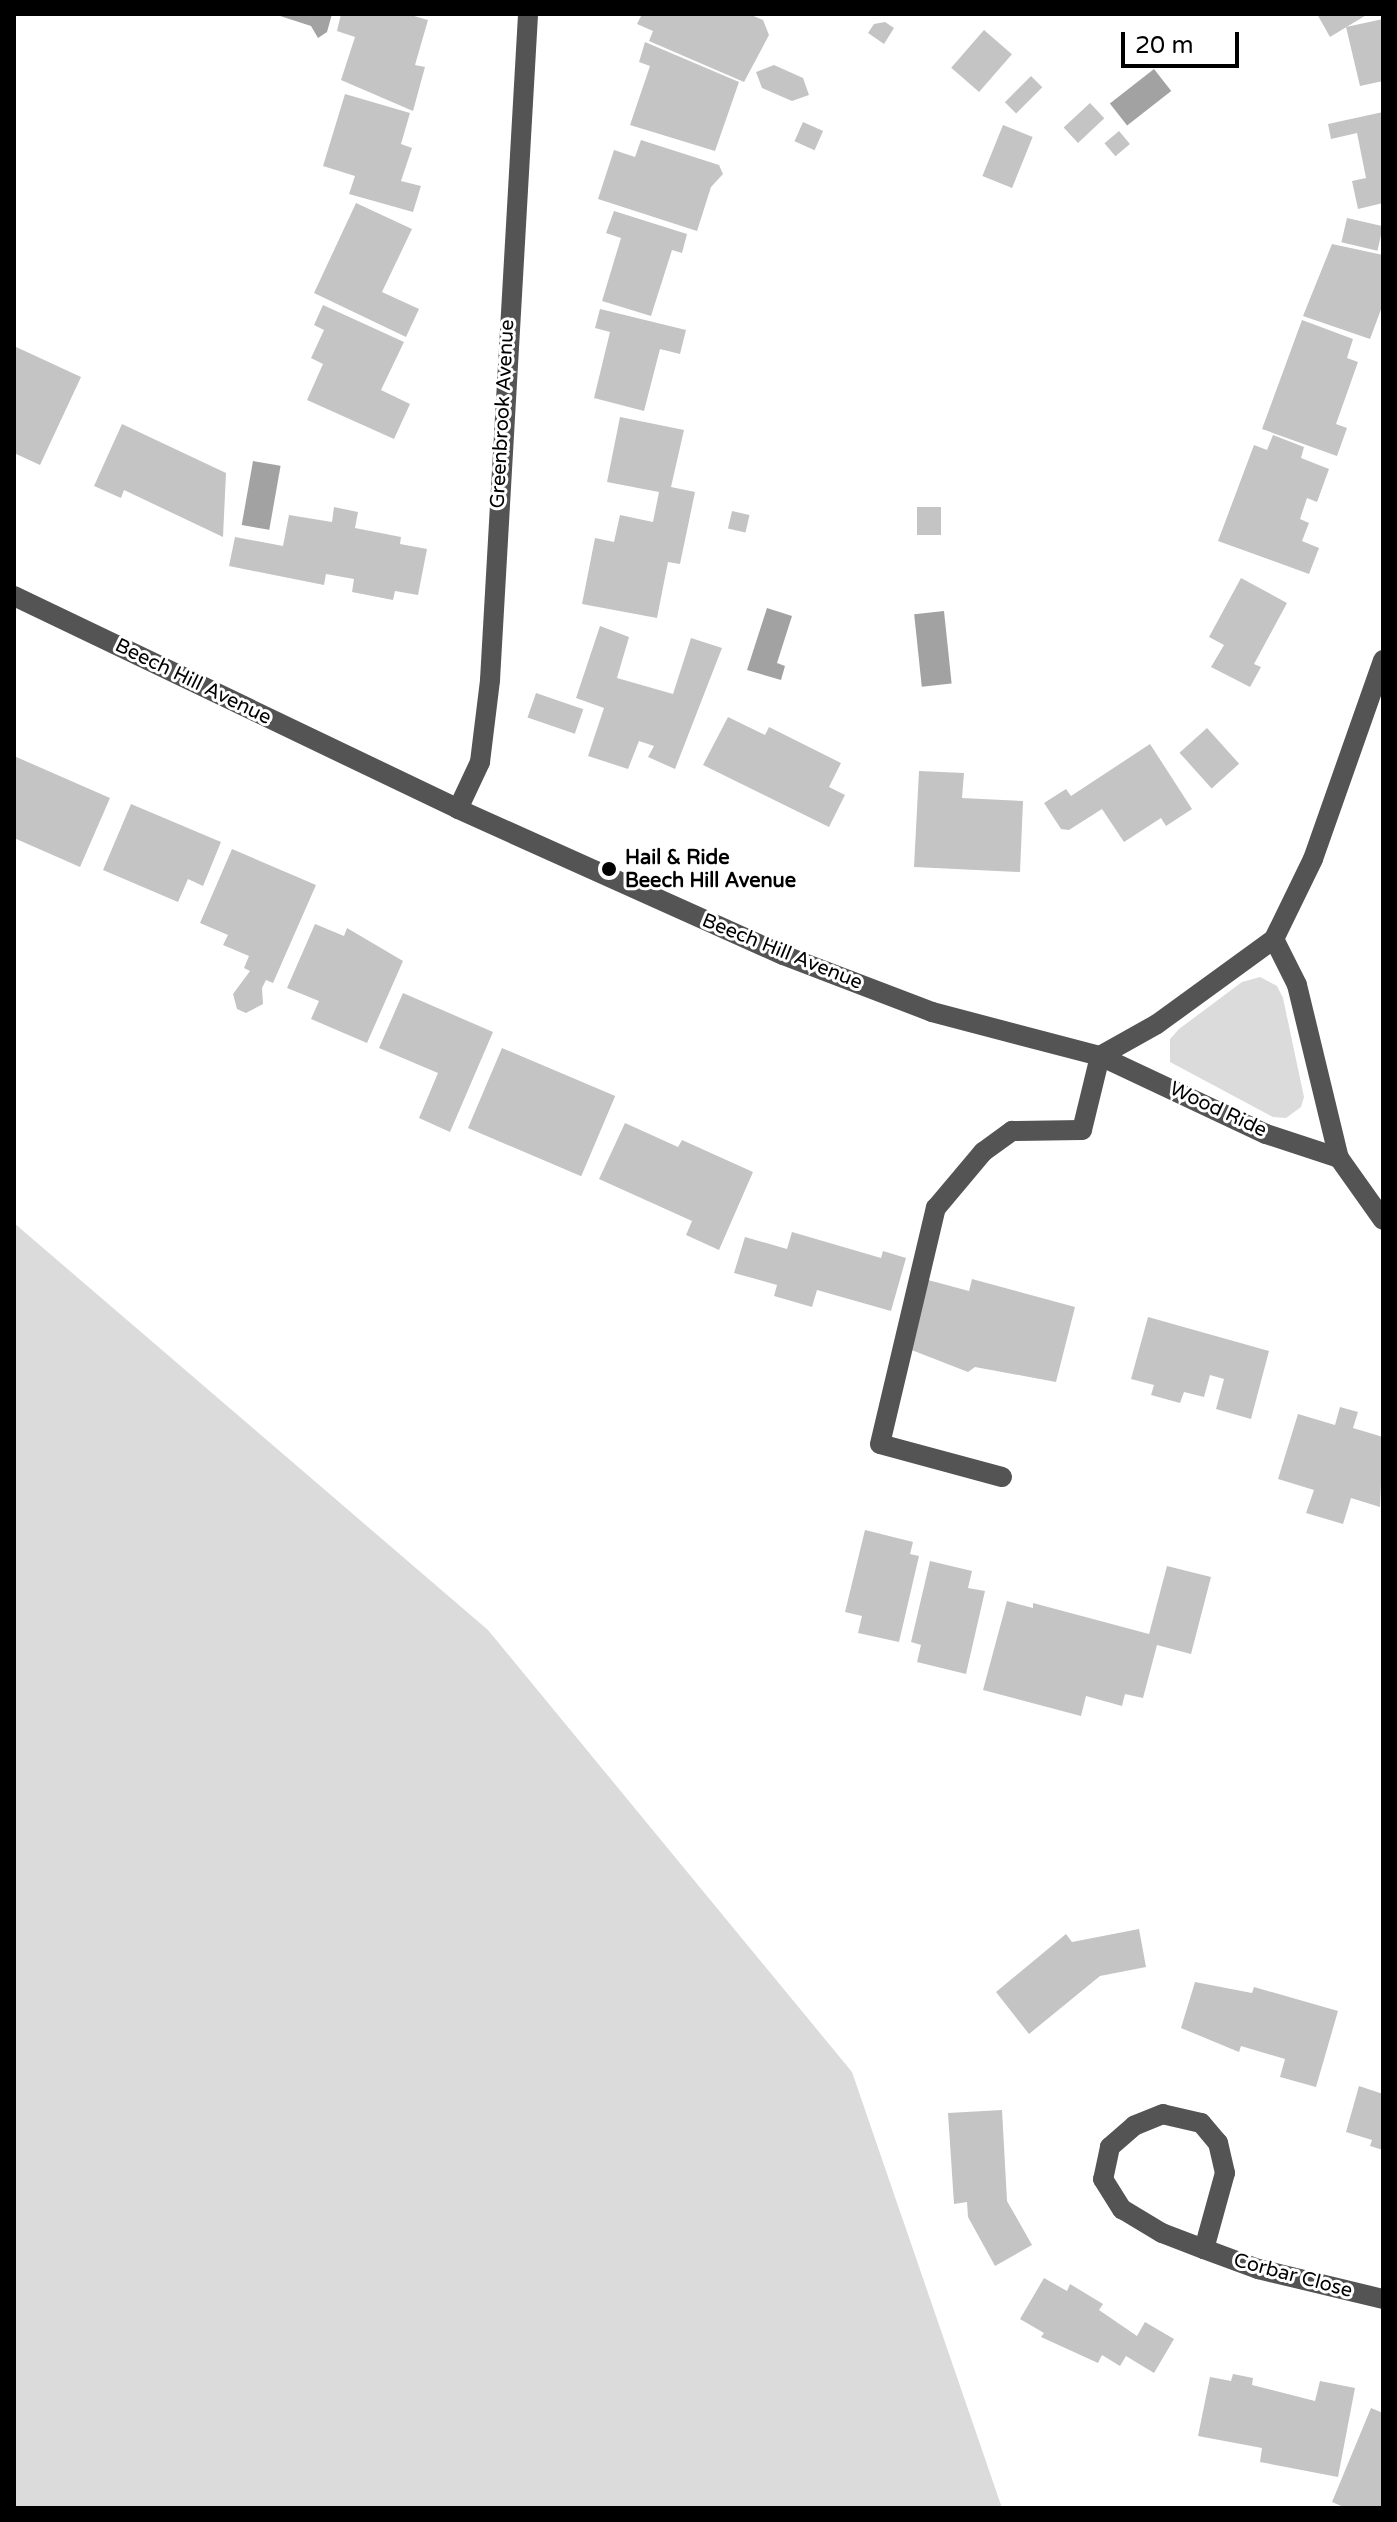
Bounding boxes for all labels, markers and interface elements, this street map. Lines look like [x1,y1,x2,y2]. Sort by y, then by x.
scale bar [1125,16,1243,66]
text: 20 m [1135,31,1193,60]
street label: Greenbrook Avenue [486,319,520,509]
street label: Beech Hill Avenue [111,634,275,730]
place label: Hail & Ride Beech Hill Avenue [625,846,796,893]
marker: Hail & Ride Beech Hill Avenue [600,860,618,878]
street label: Beech Hill Avenue [698,909,866,995]
street label: Wood Ride [1166,1077,1270,1143]
street label: Corbar Close [1231,2249,1355,2303]

